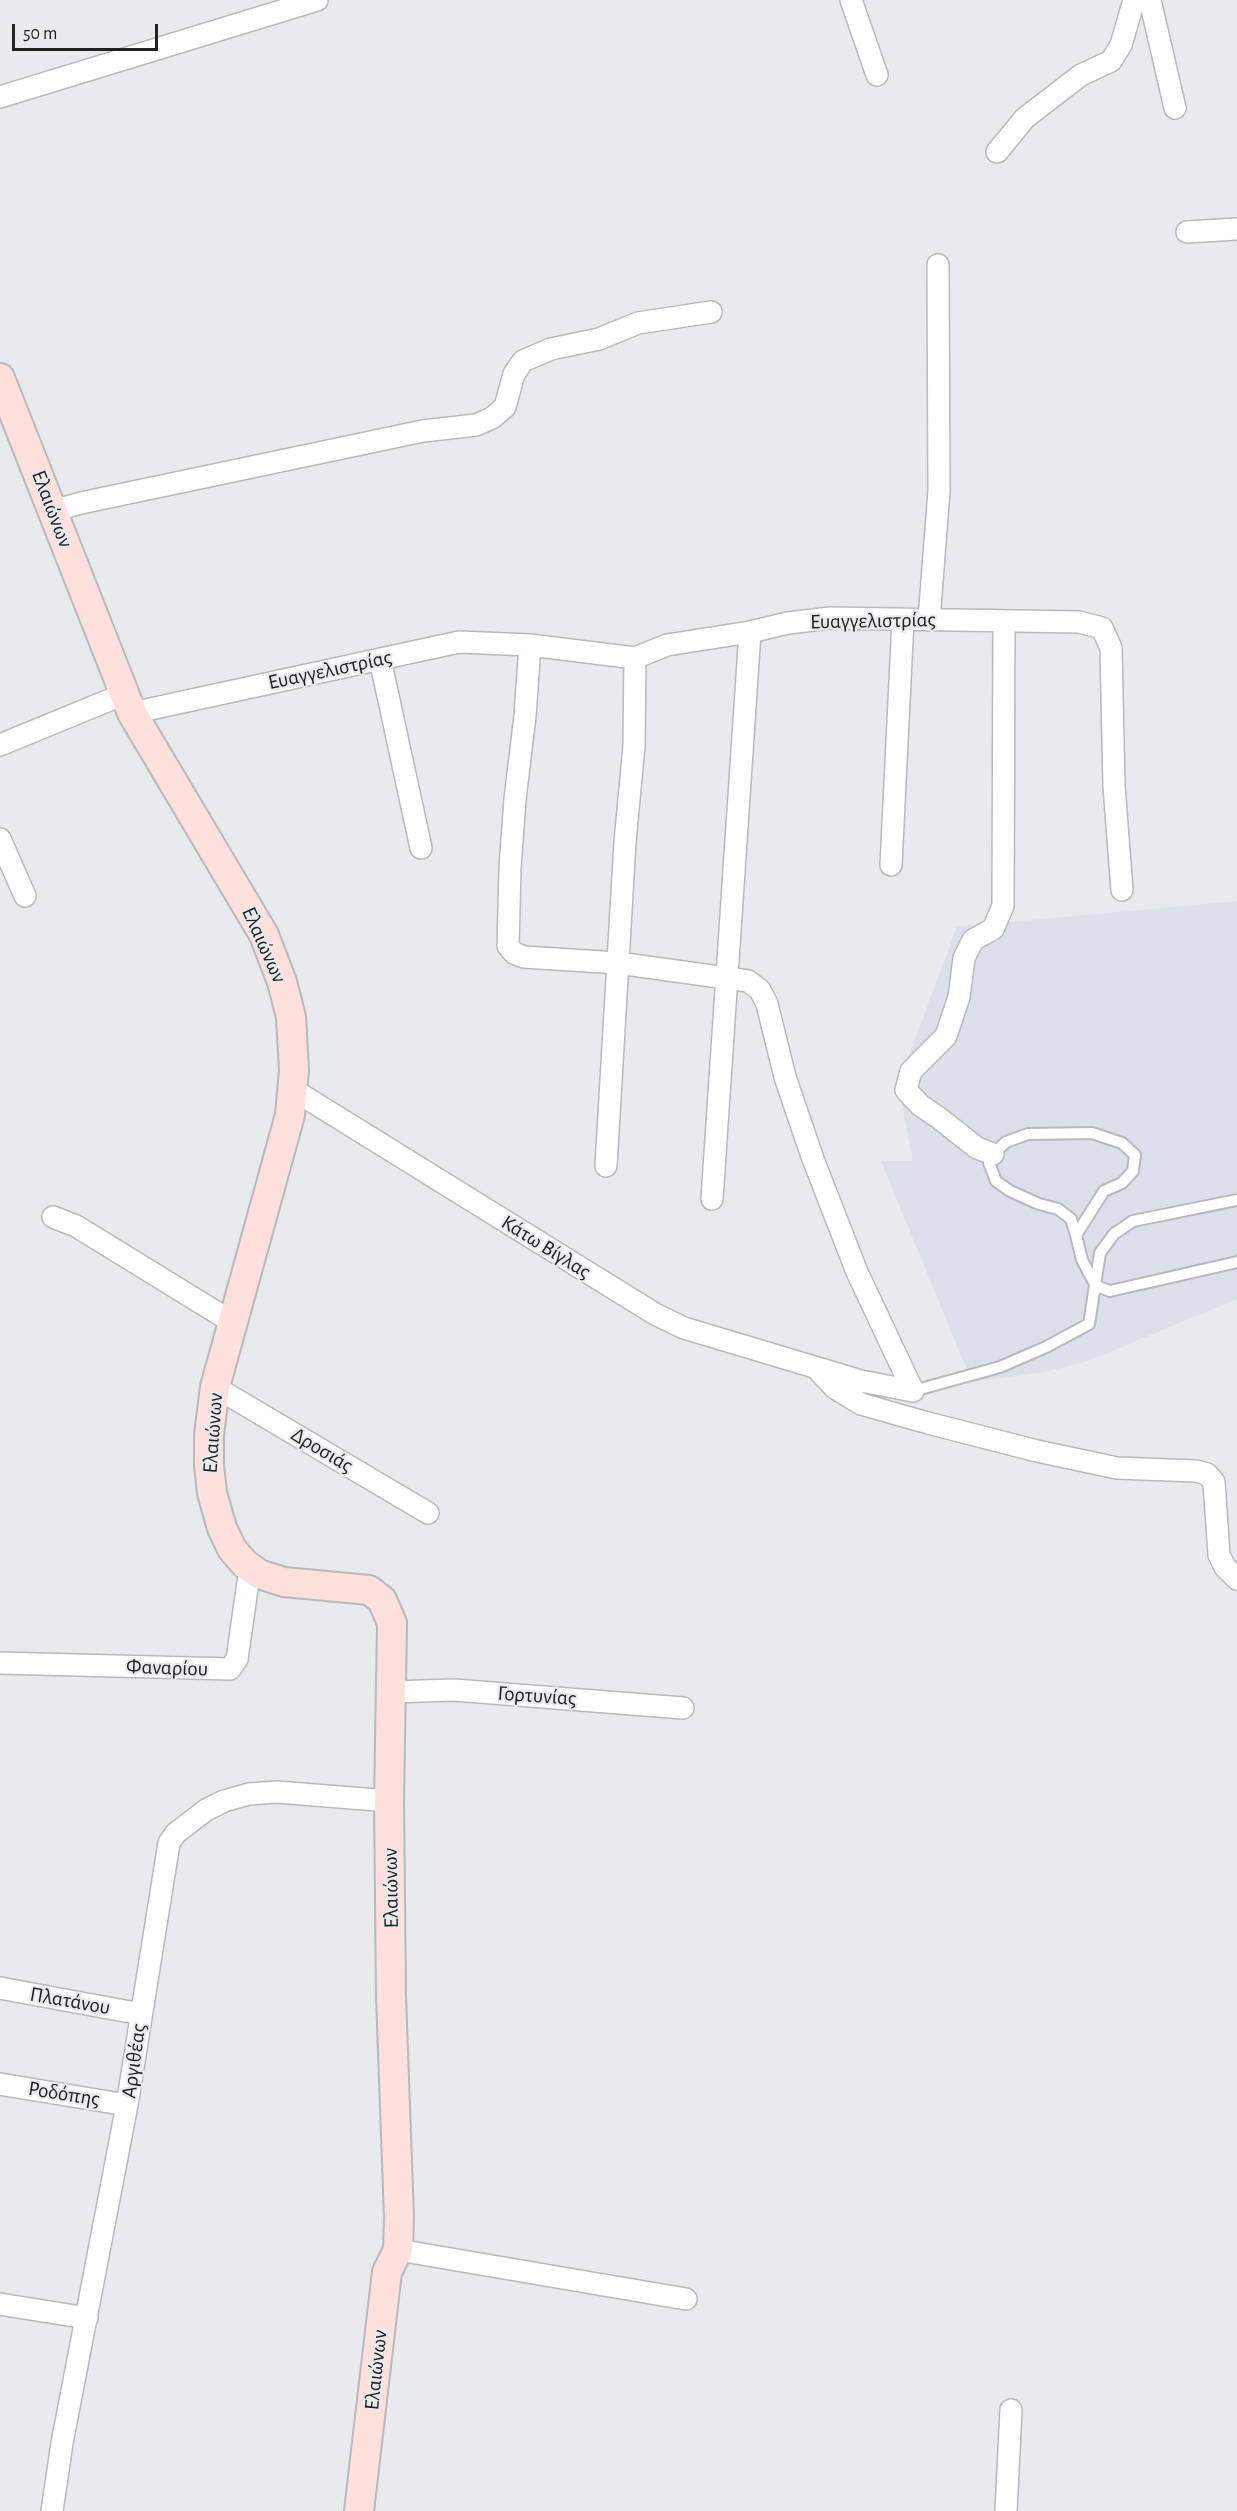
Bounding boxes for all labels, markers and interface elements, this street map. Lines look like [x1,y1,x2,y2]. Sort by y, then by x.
scale bar [15,12,160,50]
text: 50 m [23,25,57,43]
street label: Ελαιώνων [26,467,78,551]
street label: Ευαγγελιστρίας [810,607,936,635]
street label: Ευαγγελιστρίας [266,645,394,695]
street label: Ελαιώνων [236,903,292,987]
street label: Κάτω Βίγλας [497,1210,595,1284]
street label: Ελαιώνων [198,1392,228,1474]
street label: Δροσιάς [286,1422,358,1478]
street label: Φαναρίου [126,1654,208,1682]
street label: Γορτυνίας [497,1681,577,1711]
street label: Ελαιώνων [378,1847,404,1929]
street label: Πλατάνου [28,1982,112,2020]
street label: Αργιθέας [116,2022,152,2100]
street label: Ροδόπης [27,2076,101,2112]
street label: Ελαιώνων [359,2329,393,2411]

